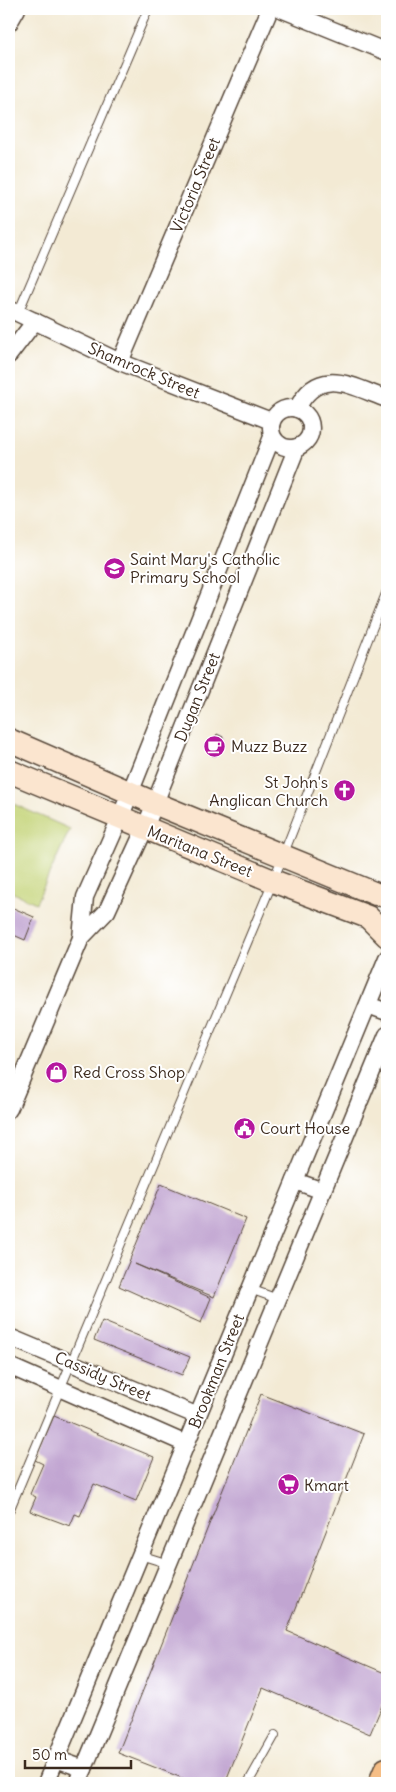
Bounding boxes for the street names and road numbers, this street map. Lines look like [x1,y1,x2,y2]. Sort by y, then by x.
street label: Victoria Street [166,134,224,236]
street label: Shamrock Street [85,337,203,403]
street label: Dugan Street [170,649,224,745]
street label: Maritana Street [145,821,256,881]
street label: Brookman Street [184,1310,248,1431]
street label: Cassidy Street [52,1347,155,1406]

